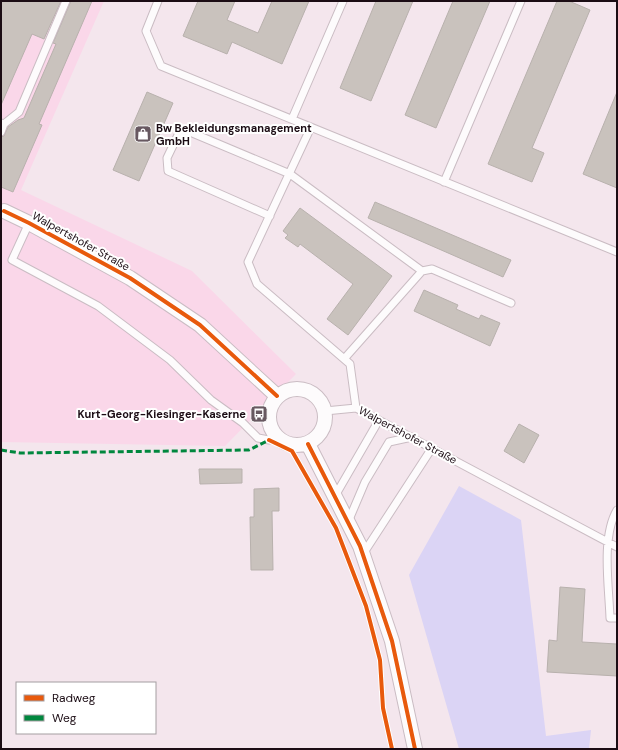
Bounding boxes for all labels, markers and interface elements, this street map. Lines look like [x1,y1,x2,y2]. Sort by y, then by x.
place label: Bw Bekleidungsmanagement GmbH [156,121,312,148]
shop icon: Bw Bekleidungsmanagement GmbH [133,124,153,144]
street label: Walpertshofer Straße [30,208,132,274]
street label: Walpertshofer Straße [356,403,460,467]
bus stop icon: Kurt-Georg-Kiesinger-Kaserne [249,404,269,424]
place label: Kurt-Georg-Kiesinger-Kaserne [77,407,246,421]
legend [16,682,156,734]
text: Radweg [52,690,96,706]
text: Weg [52,710,77,726]

